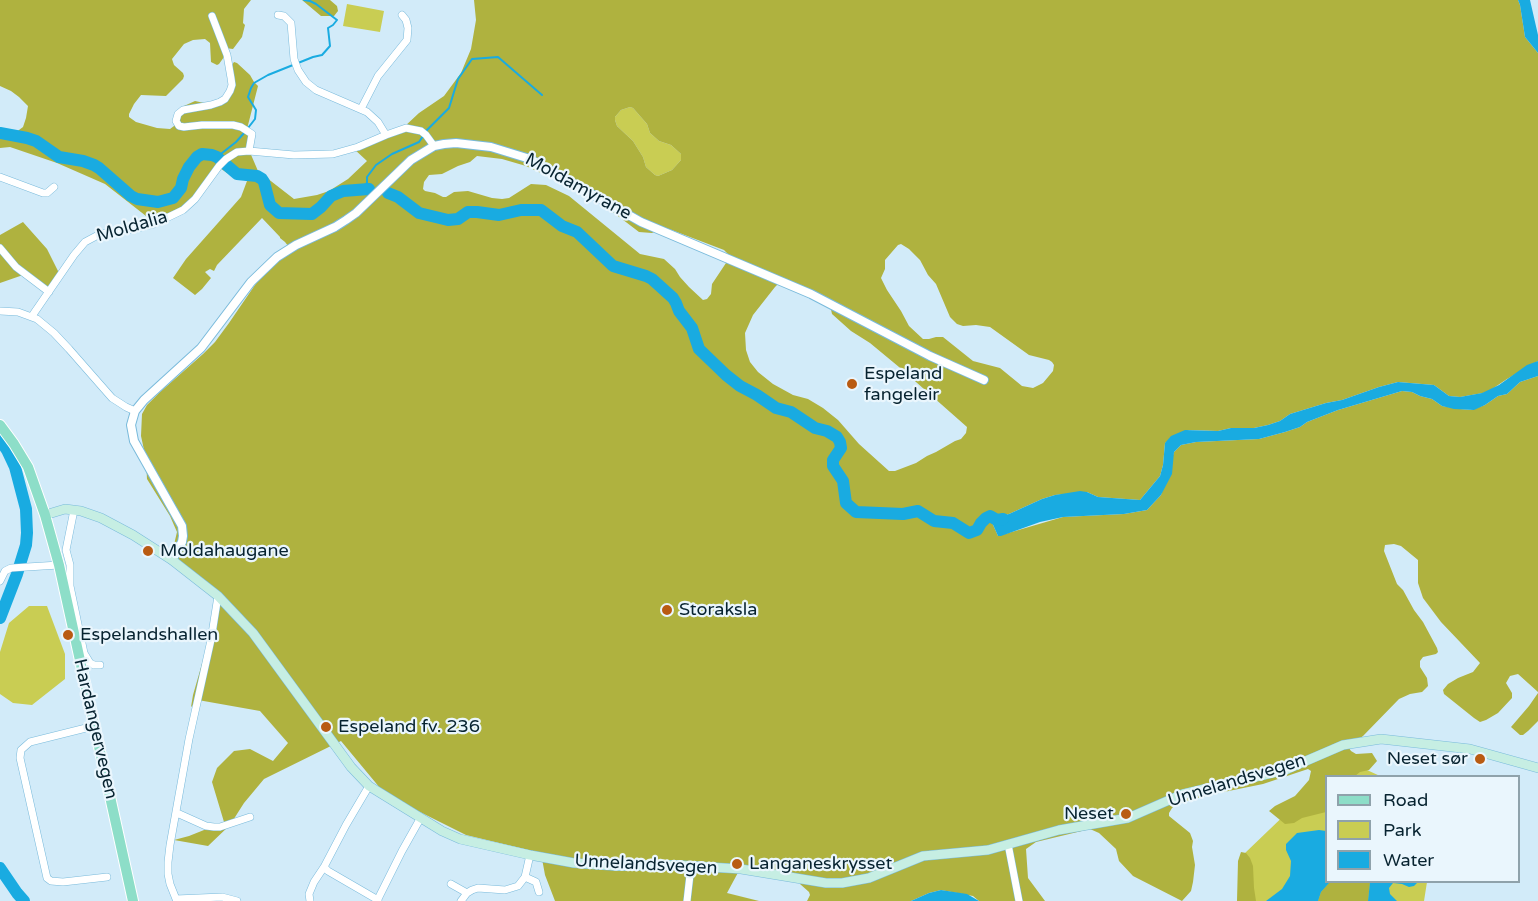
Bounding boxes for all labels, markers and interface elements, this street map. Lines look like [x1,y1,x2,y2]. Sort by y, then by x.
street label: Moldamyrane [521,149,635,225]
street label: Moldalia [94,207,170,247]
place label: Espeland fangeleir [864,363,942,406]
marker: Espeland fangeleir [845,377,859,391]
place label: Moldahaugane [160,540,289,562]
marker: Moldahaugane [141,544,155,558]
place label: Storaksla [679,599,757,621]
marker: Storaksla [660,603,674,617]
place label: Espelandshallen [80,624,218,646]
marker: Espelandshallen [61,628,75,642]
street label: Hardangervegen [68,657,122,801]
place label: Espeland fv. 236 [338,716,480,738]
marker: Espeland fv. 236 [319,720,333,734]
place label: Neset sør [1387,748,1468,770]
street label: Unnelandsvegen [1165,750,1309,812]
marker: Neset sør [1473,752,1487,766]
legend [1325,775,1520,883]
text: Road [1383,789,1428,811]
place label: Neset [1064,803,1114,825]
marker: Neset [1119,807,1133,821]
text: Park [1383,819,1421,841]
text: Water [1383,849,1434,871]
street label: Unnelandsvegen [574,850,718,880]
place label: Langaneskrysset [749,853,892,875]
marker: Langaneskrysset [730,857,744,871]

